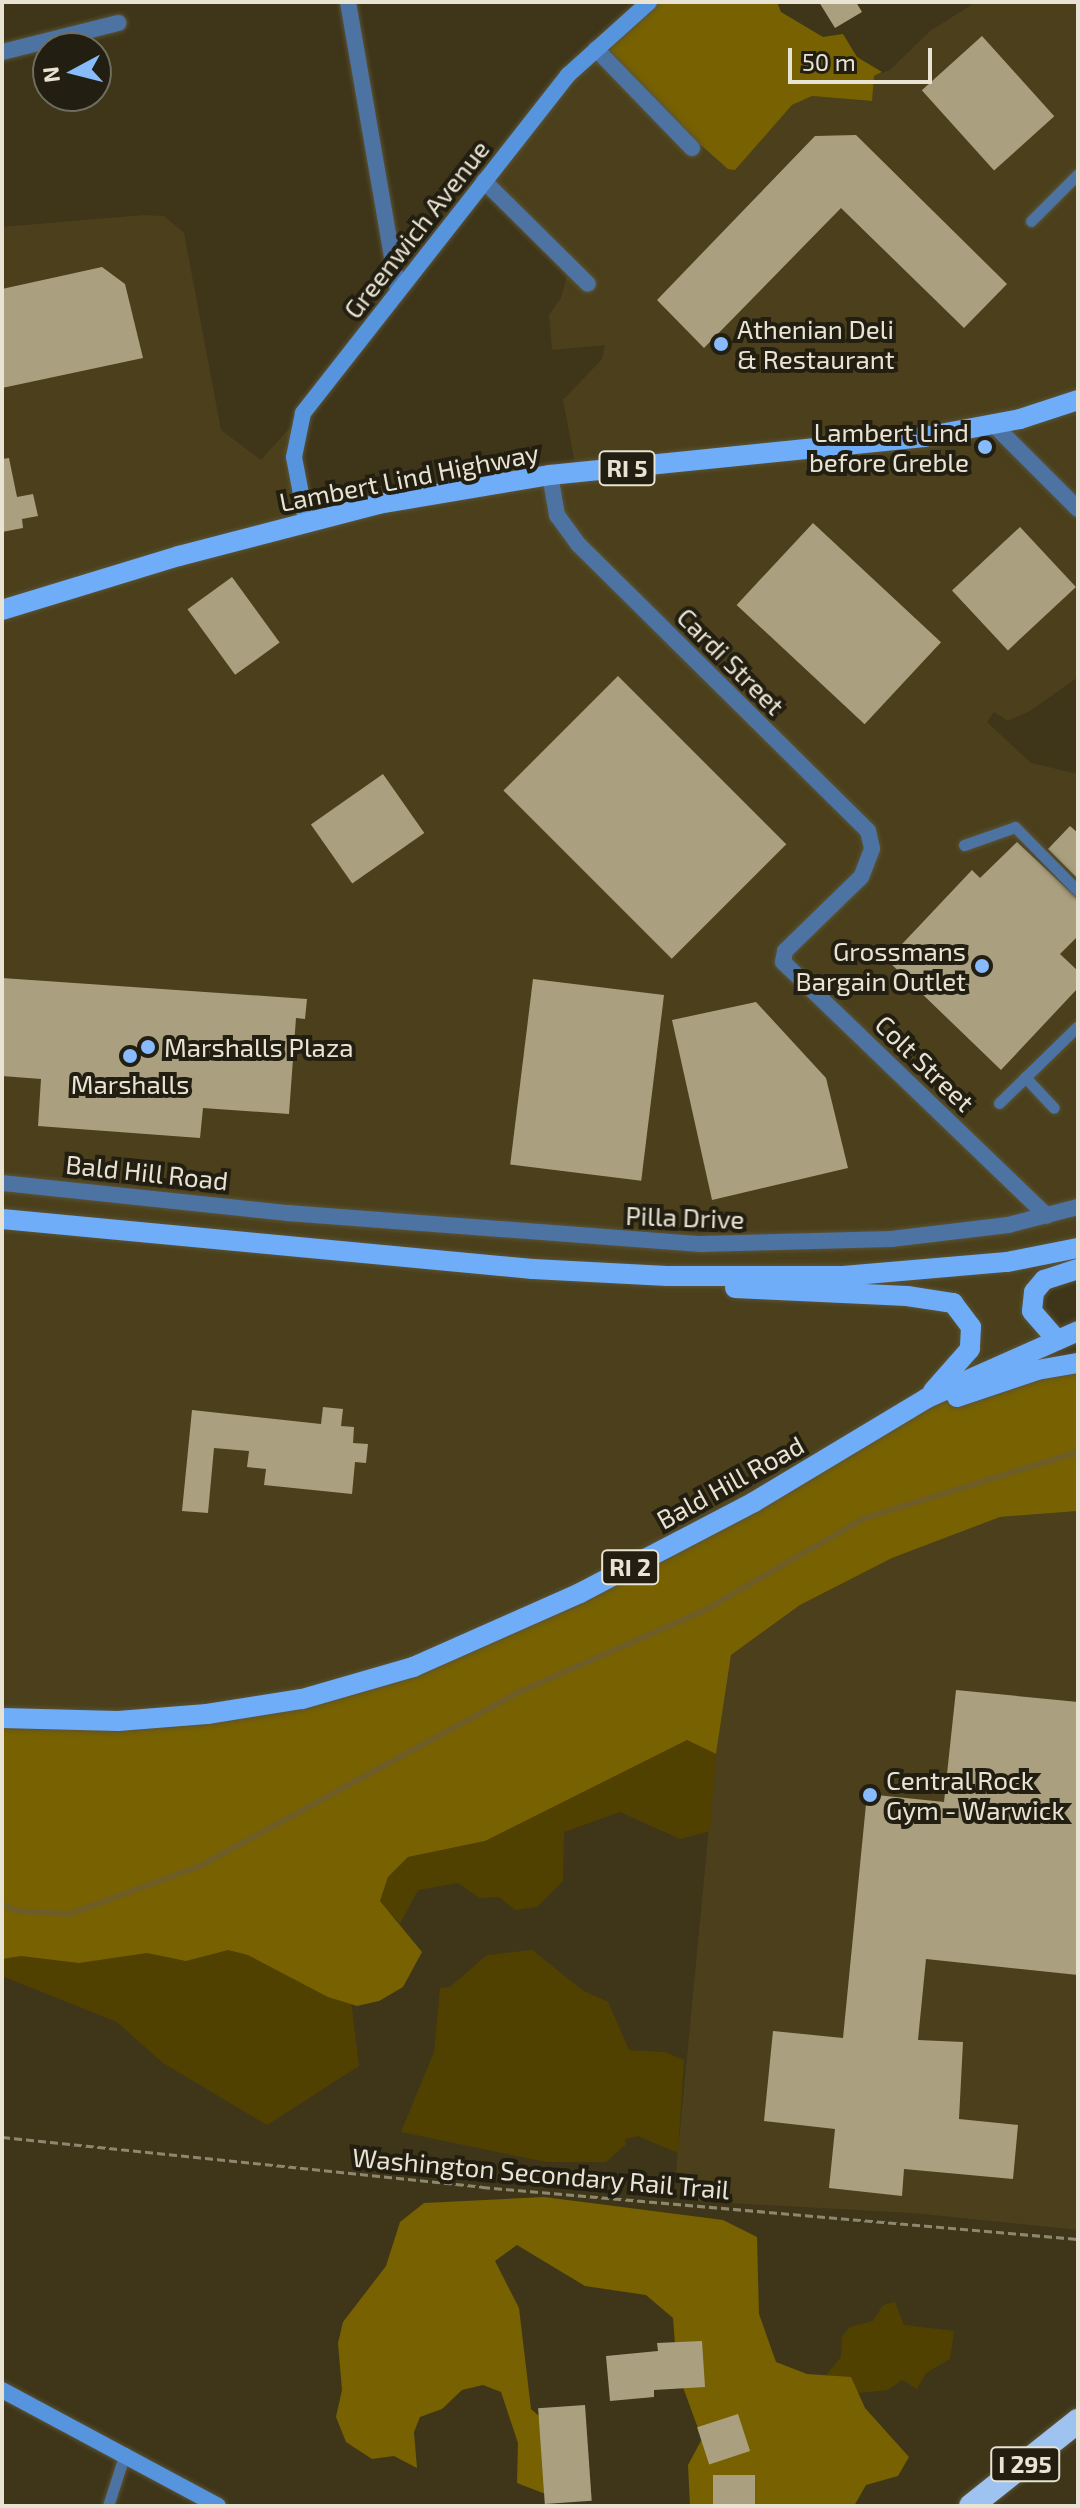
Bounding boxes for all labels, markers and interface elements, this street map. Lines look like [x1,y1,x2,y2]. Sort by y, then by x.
north arrow [32,32,112,112]
scale bar [792,32,936,82]
text: 50 m [802,47,856,76]
text: N [36,65,64,84]
street label: Greenwich Avenue [337,133,495,325]
place label: Athenian Deli & Restaurant [737,313,895,374]
marker: Athenian Deli & Restaurant [712,335,730,353]
place label: Lambert Lind before Greble [809,416,969,478]
street label: Lambert Lind Highway [277,437,541,517]
marker: Lambert Lind before Greble [976,438,994,456]
road number: RI 5 [597,448,657,488]
street label: Cardi Street [671,601,791,721]
place label: Grossmans Bargain Outlet [796,935,966,996]
marker: Grossmans Bargain Outlet [973,957,991,975]
street label: Colt Street [869,1008,981,1118]
place label: Marshalls Plaza [164,1031,353,1063]
marker: Marshalls Plaza [139,1038,157,1056]
marker: Marshalls [121,1047,139,1065]
place label: Marshalls [71,1068,189,1100]
street label: Bald Hill Road [64,1148,230,1196]
street label: Pilla Drive [625,1199,745,1235]
street label: Bald Hill Road [651,1429,809,1535]
road number: RI 2 [600,1547,660,1587]
place label: Central Rock Gym - Warwick [886,1764,1065,1826]
marker: Central Rock Gym - Warwick [861,1786,879,1804]
street label: Washington Secondary Rail Trail [350,2141,732,2205]
road number: I 295 [989,2444,1061,2484]

